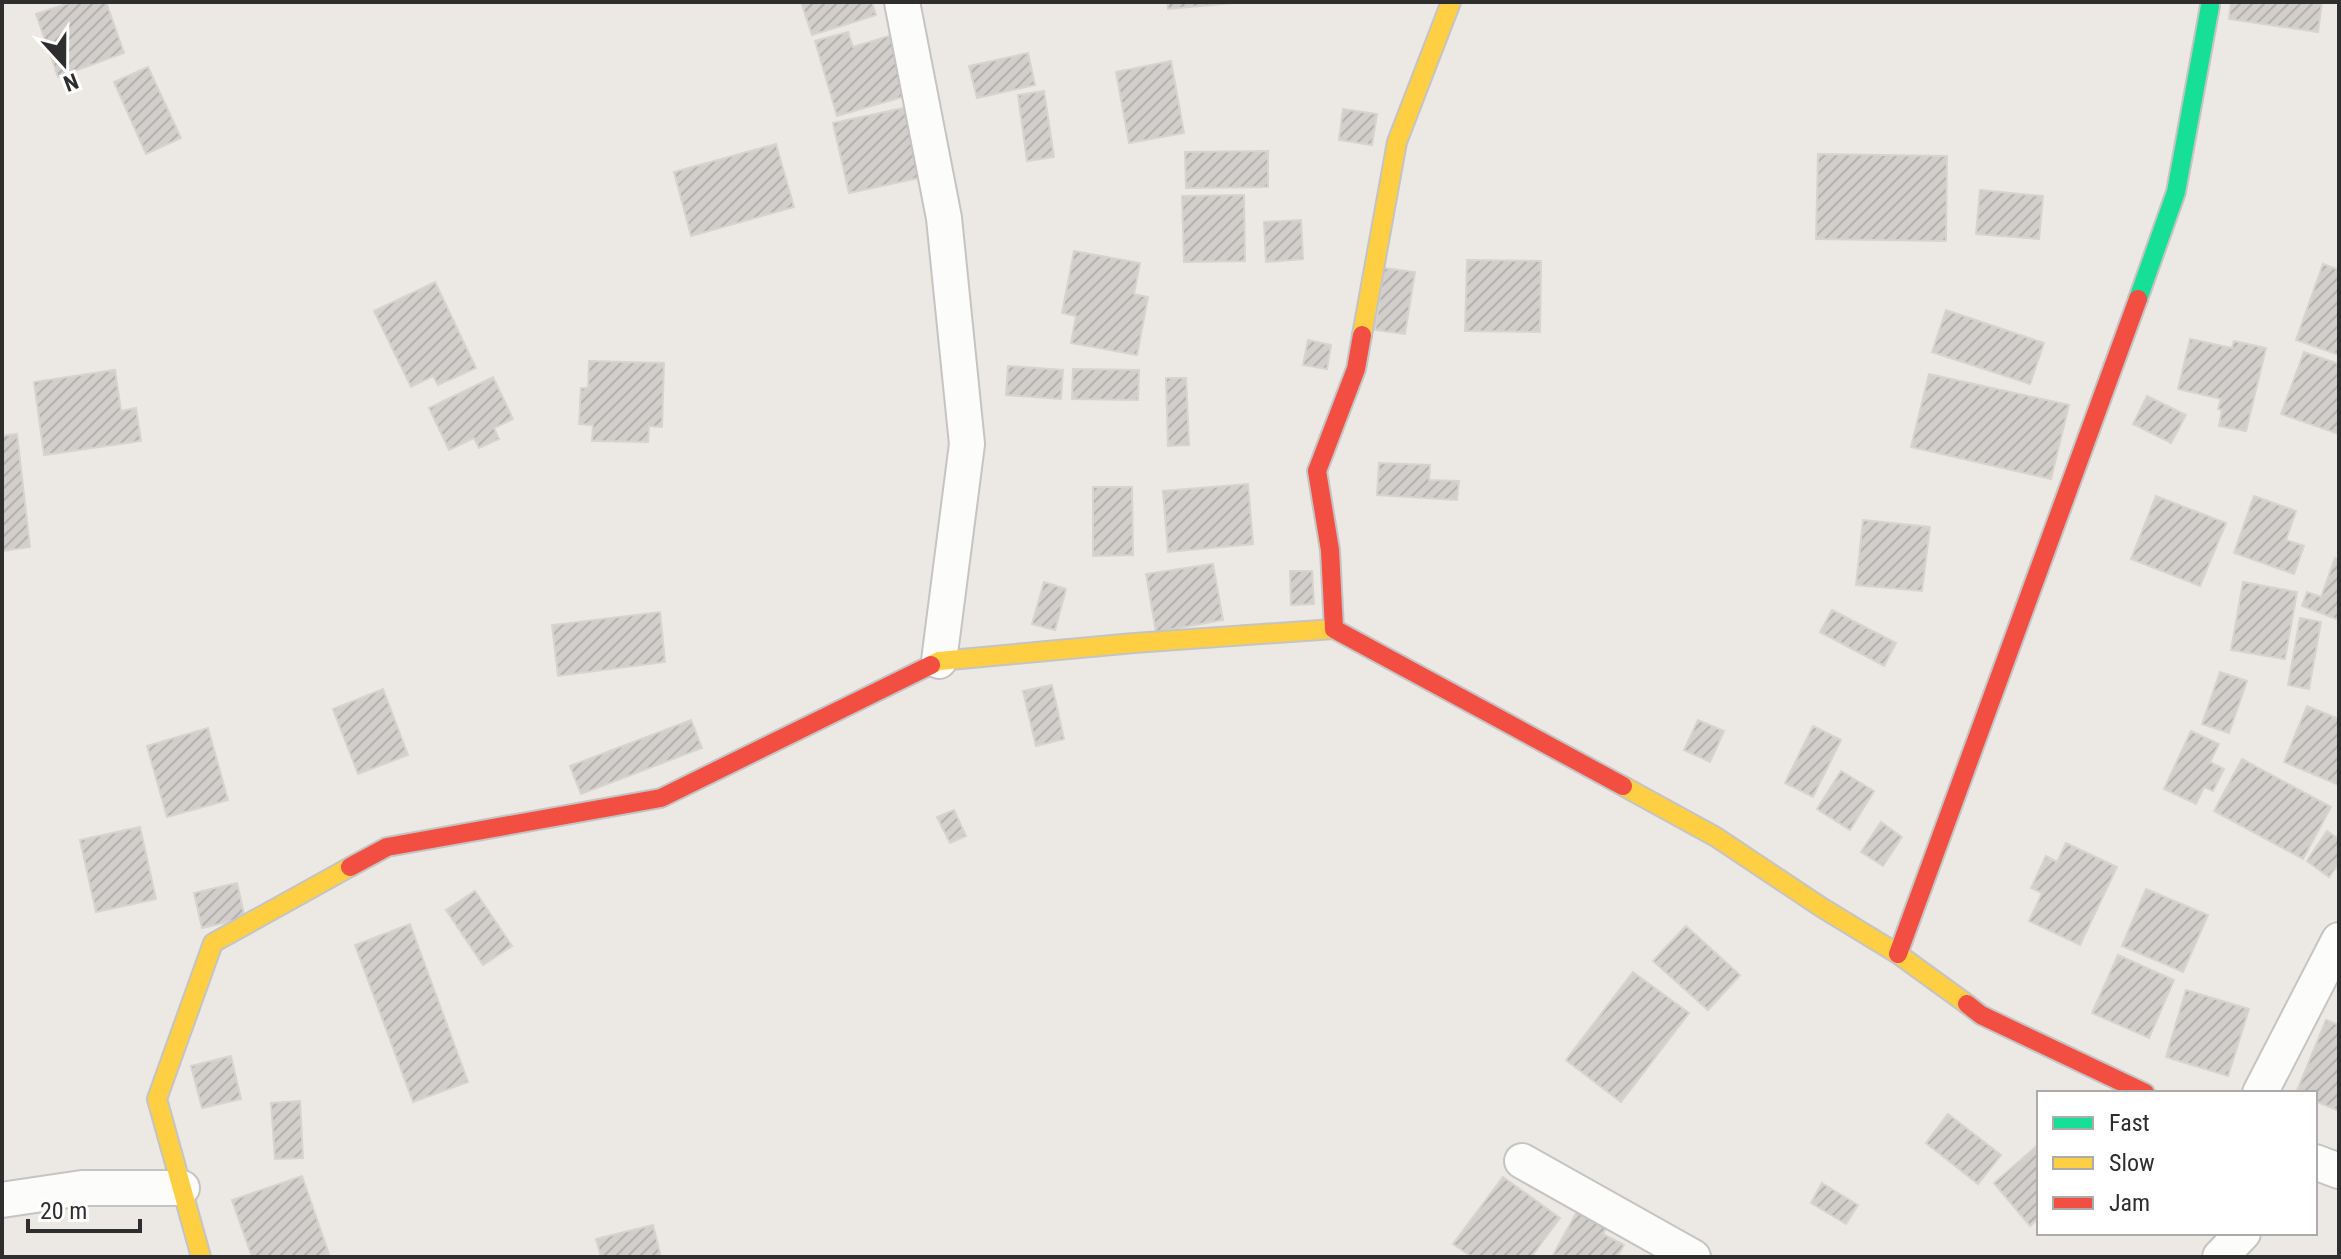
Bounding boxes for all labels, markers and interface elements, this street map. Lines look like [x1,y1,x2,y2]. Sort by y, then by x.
north arrow [24,24,104,104]
text: N [60,68,82,96]
legend [2037,1091,2317,1235]
text: Fast [2109,1109,2150,1137]
text: Slow [2109,1149,2155,1177]
scale bar [28,1183,140,1233]
text: Jam [2109,1189,2150,1217]
text: 20 m [40,1197,87,1225]

